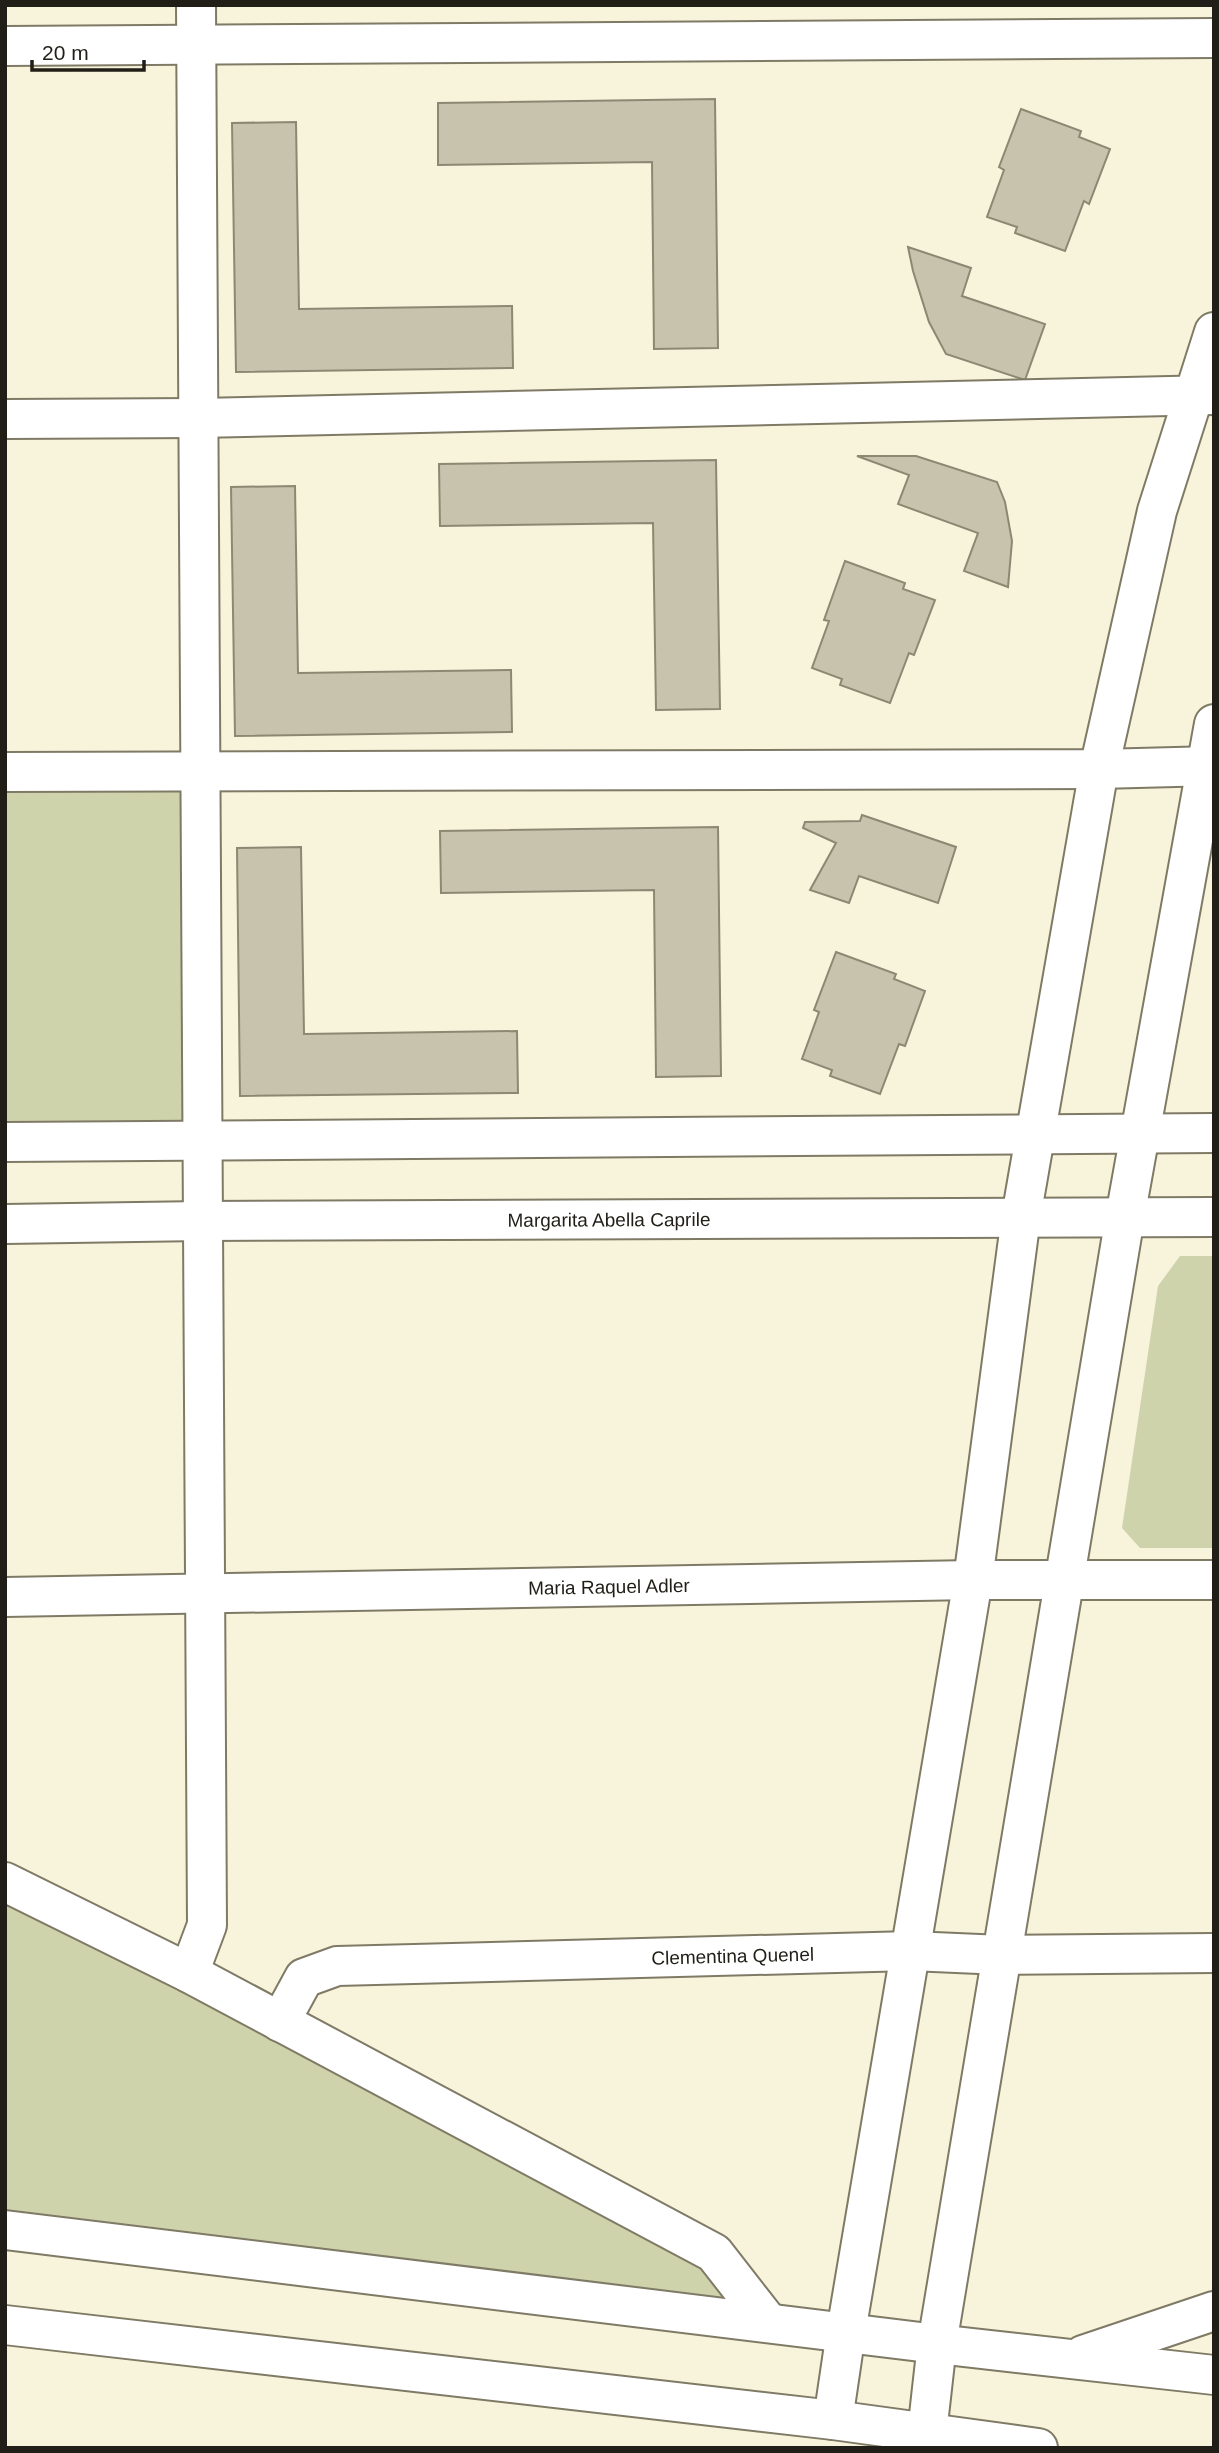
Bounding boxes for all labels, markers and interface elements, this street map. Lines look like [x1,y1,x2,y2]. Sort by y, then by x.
scale bar [32,28,144,72]
text: 20 m [42,41,89,64]
street label: Margarita Abella Caprile [507,1209,711,1231]
street label: Maria Raquel Adler [528,1575,691,1599]
street label: Clementina Quenel [651,1944,814,1969]

